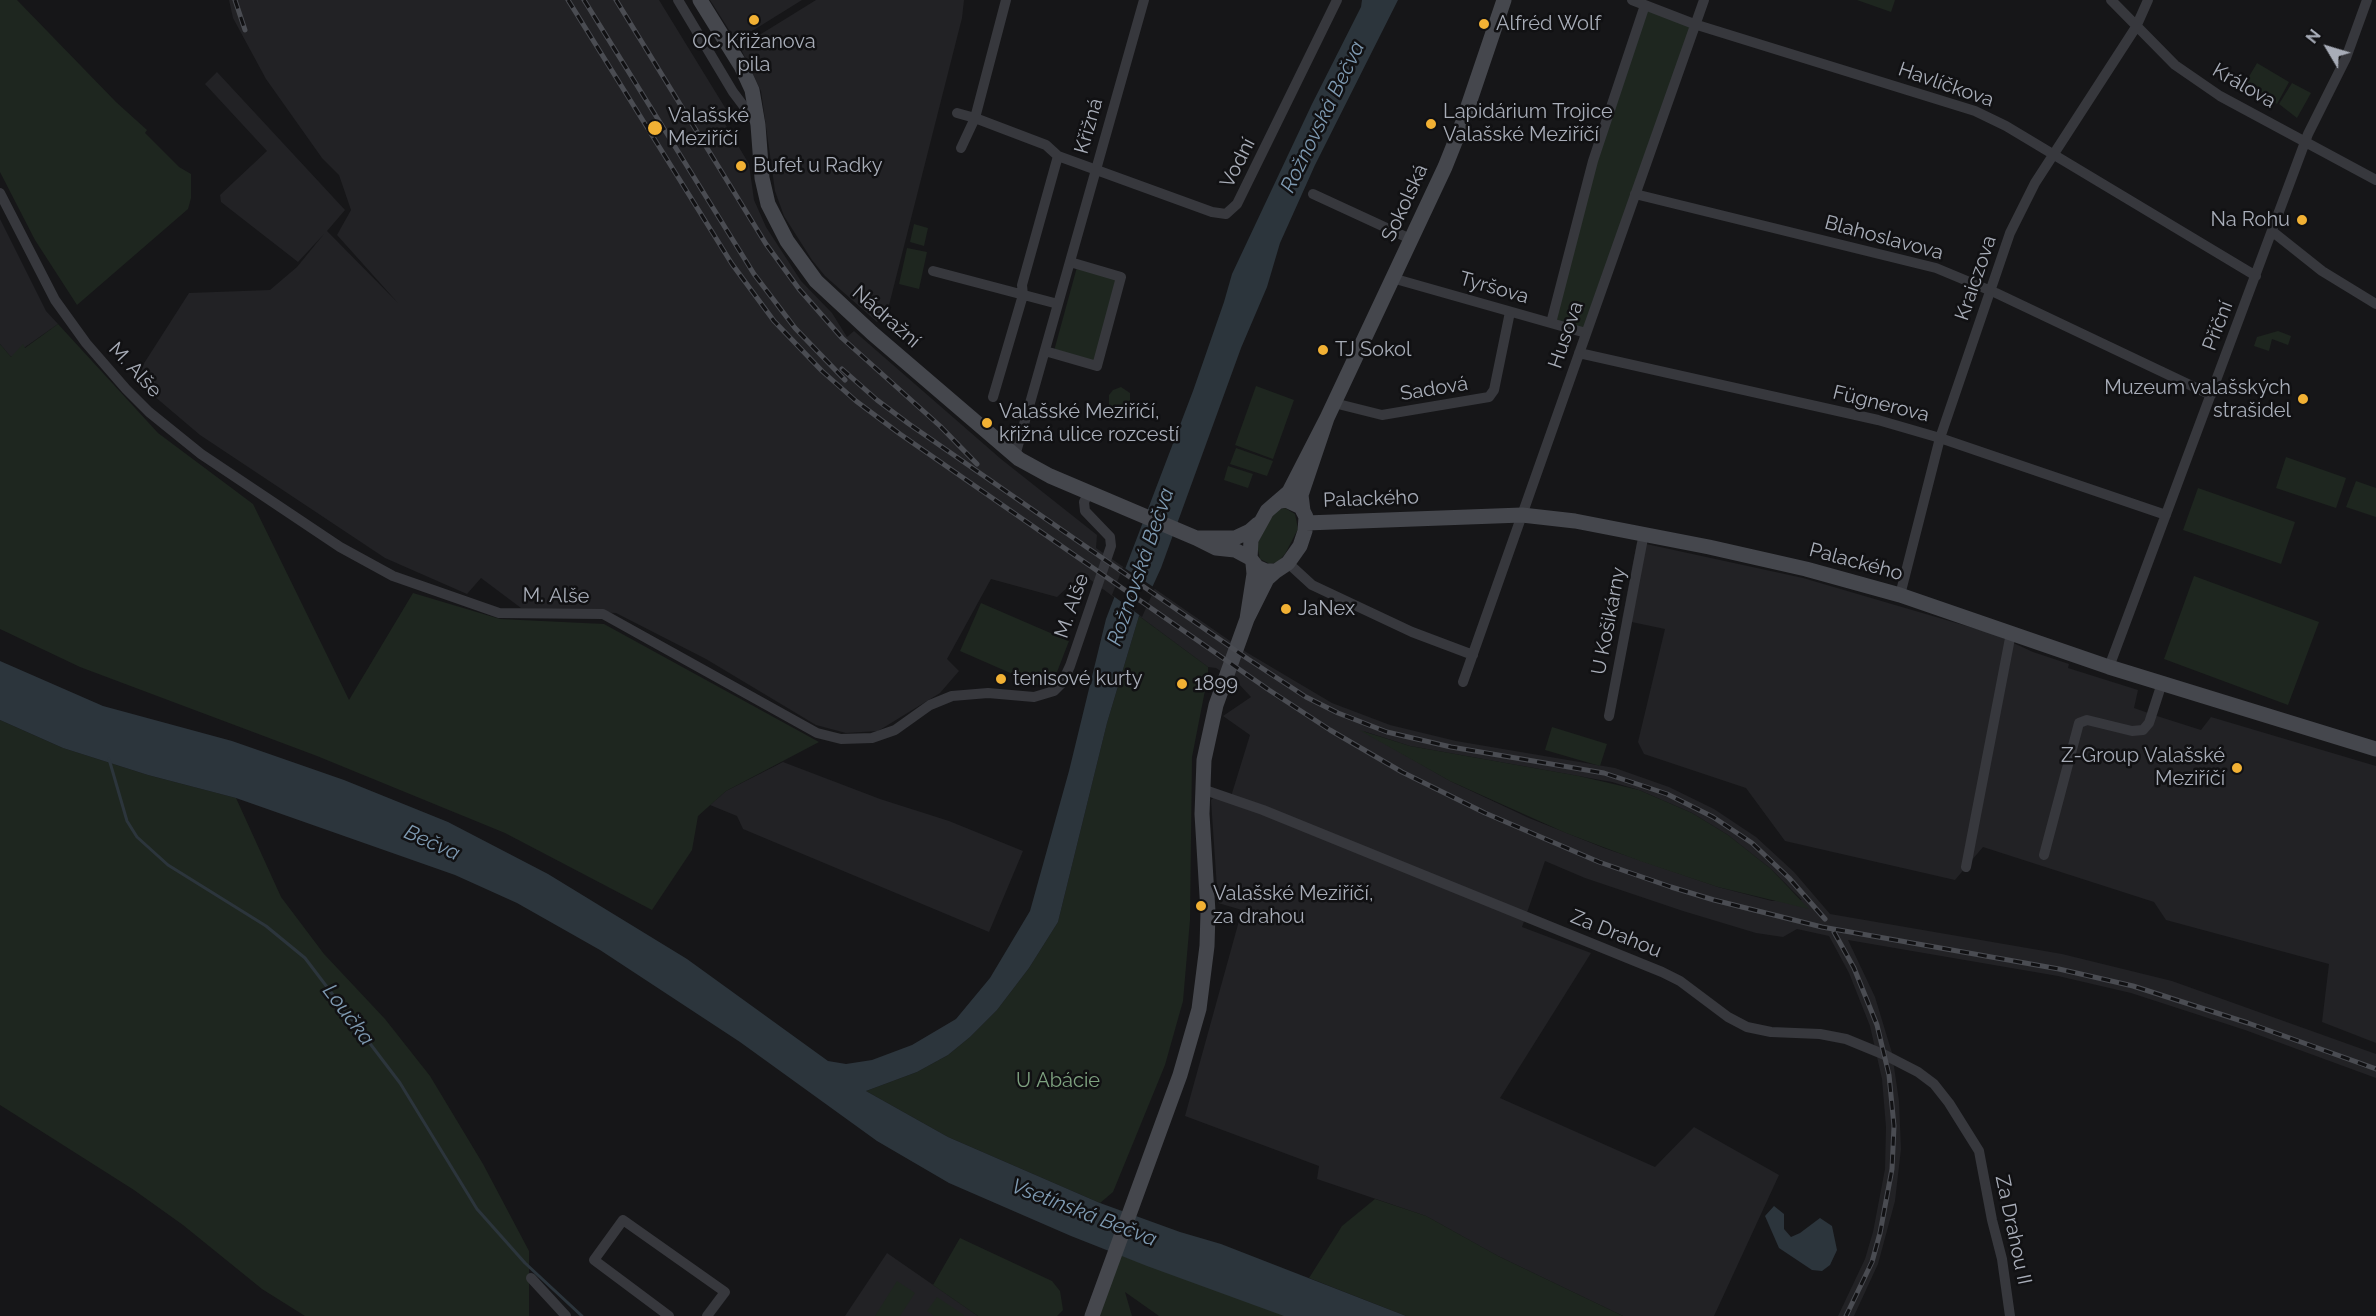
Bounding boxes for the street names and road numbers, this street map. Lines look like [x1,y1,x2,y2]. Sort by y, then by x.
street label: Havlíčkova [1895,57,1997,113]
street label: Králova [2208,58,2280,114]
street label: Křižná [1070,95,1108,157]
street label: Vodní [1215,134,1261,192]
street label: Sokolská [1377,161,1433,245]
street label: Blahoslavova [1822,211,1946,265]
street label: Kraiczova [1950,232,2002,324]
street label: Tyršova [1457,267,1531,309]
street label: Nádražní [847,281,925,353]
street label: Husova [1543,298,1589,372]
street label: Příční [2198,298,2238,354]
street label: M. Alše [103,337,167,403]
street label: Sadová [1398,372,1470,406]
street label: Fügnerova [1830,380,1932,428]
street label: Palackého [1323,485,1419,513]
street label: Palackého [1807,538,1905,586]
street label: U Košikárny [1587,565,1631,677]
street label: M. Alše [1050,571,1094,641]
street label: M. Alše [522,583,590,609]
street label: Za Drahou [1567,905,1665,963]
street label: Za Drahou II [1990,1173,2036,1287]

